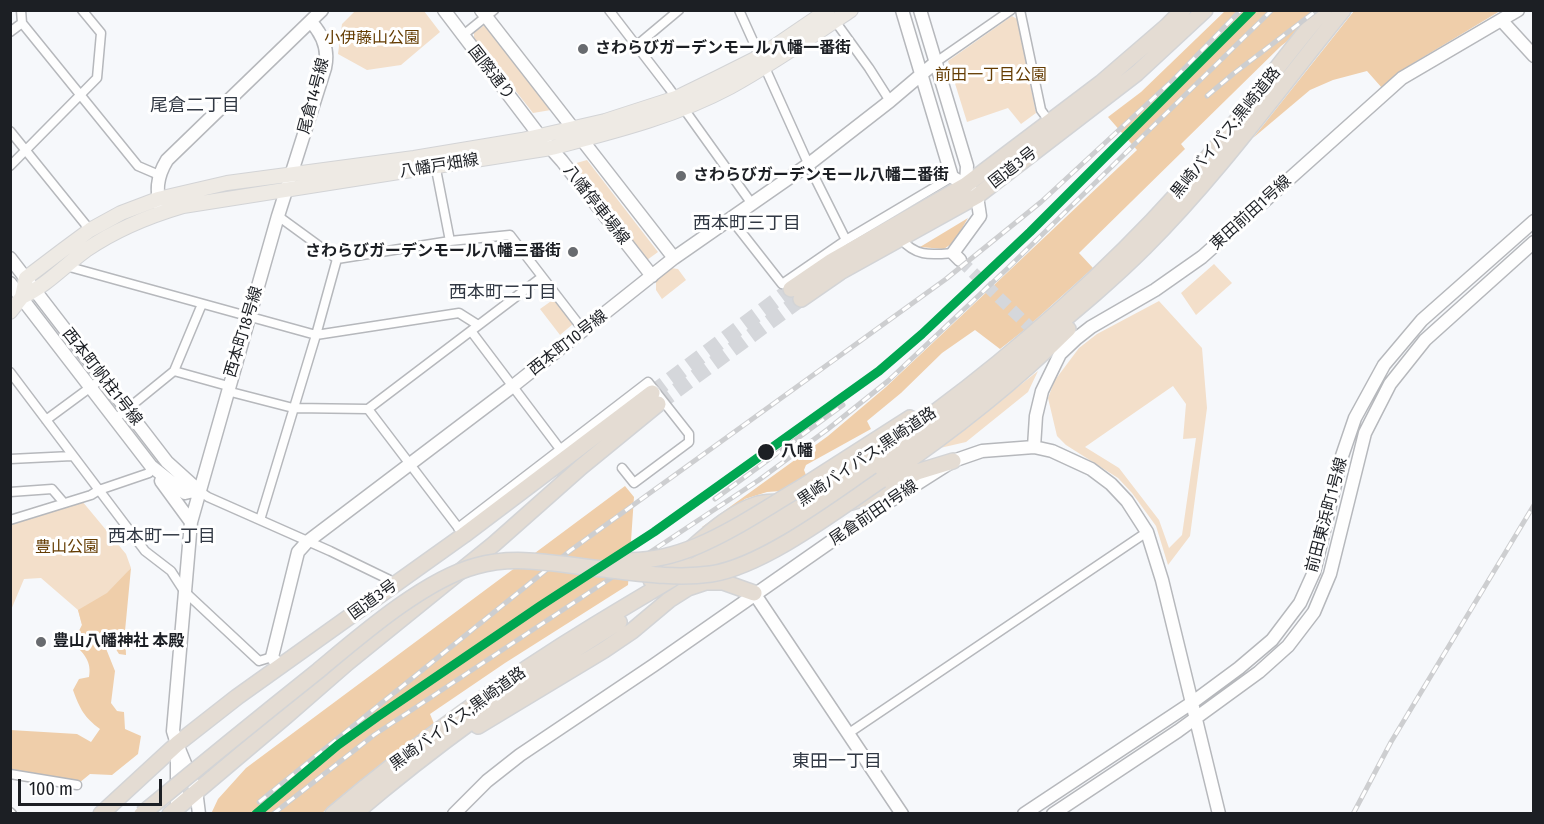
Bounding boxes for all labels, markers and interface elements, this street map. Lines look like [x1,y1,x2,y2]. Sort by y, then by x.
park label: 小伊藤山公園 [324,29,420,49]
place label: さわらびガーデンモール八幡一番街 [595,39,851,59]
street label: 国際通り [464,42,518,104]
marker: さわらびガーデンモール八幡一番街 [576,42,590,56]
street label: 尾倉14号線 [295,56,333,136]
street label: 黒崎バイパス;黒崎道路 [1167,63,1285,203]
park label: 前田一丁目公園 [935,66,1047,86]
district label: 尾倉二丁目 [150,95,240,117]
street label: 国道3号 [985,143,1041,193]
street label: 八幡戸畑線 [398,150,480,182]
street label: 八幡停車場線 [559,161,633,249]
place label: さわらびガーデンモール八幡二番街 [693,166,949,186]
marker: さわらびガーデンモール八幡二番街 [674,169,688,183]
street label: 東田前田1号線 [1207,172,1295,254]
district label: 西本町三丁目 [693,213,801,235]
place label: さわらびガーデンモール八幡三番街 [305,242,561,262]
marker: さわらびガーデンモール八幡三番街 [566,245,580,259]
district label: 西本町二丁目 [449,282,557,304]
street label: 西本町18号線 [221,284,267,380]
street label: 西本町10号線 [525,306,611,380]
street label: 西本町帆柱1号線 [58,325,146,429]
street label: 黒崎バイパス;黒崎道路 [794,403,940,511]
marker: 八幡 [756,442,776,462]
place label: 八幡 [781,442,813,462]
street label: 前田東浜町1号線 [1302,455,1352,575]
street label: 尾倉前田1号線 [826,476,922,550]
district label: 西本町一丁目 [108,526,216,548]
park label: 豊山公園 [35,538,99,558]
street label: 国道3号 [345,576,401,624]
place label: 豊山八幡神社 本殿 [53,632,184,652]
marker: 豊山八幡神社 本殿 [34,635,48,649]
street label: 黒崎バイパス;黒崎道路 [386,663,530,775]
district label: 東田一丁目 [792,751,882,773]
scale bar [21,767,165,805]
text: 100 m [29,778,73,800]

